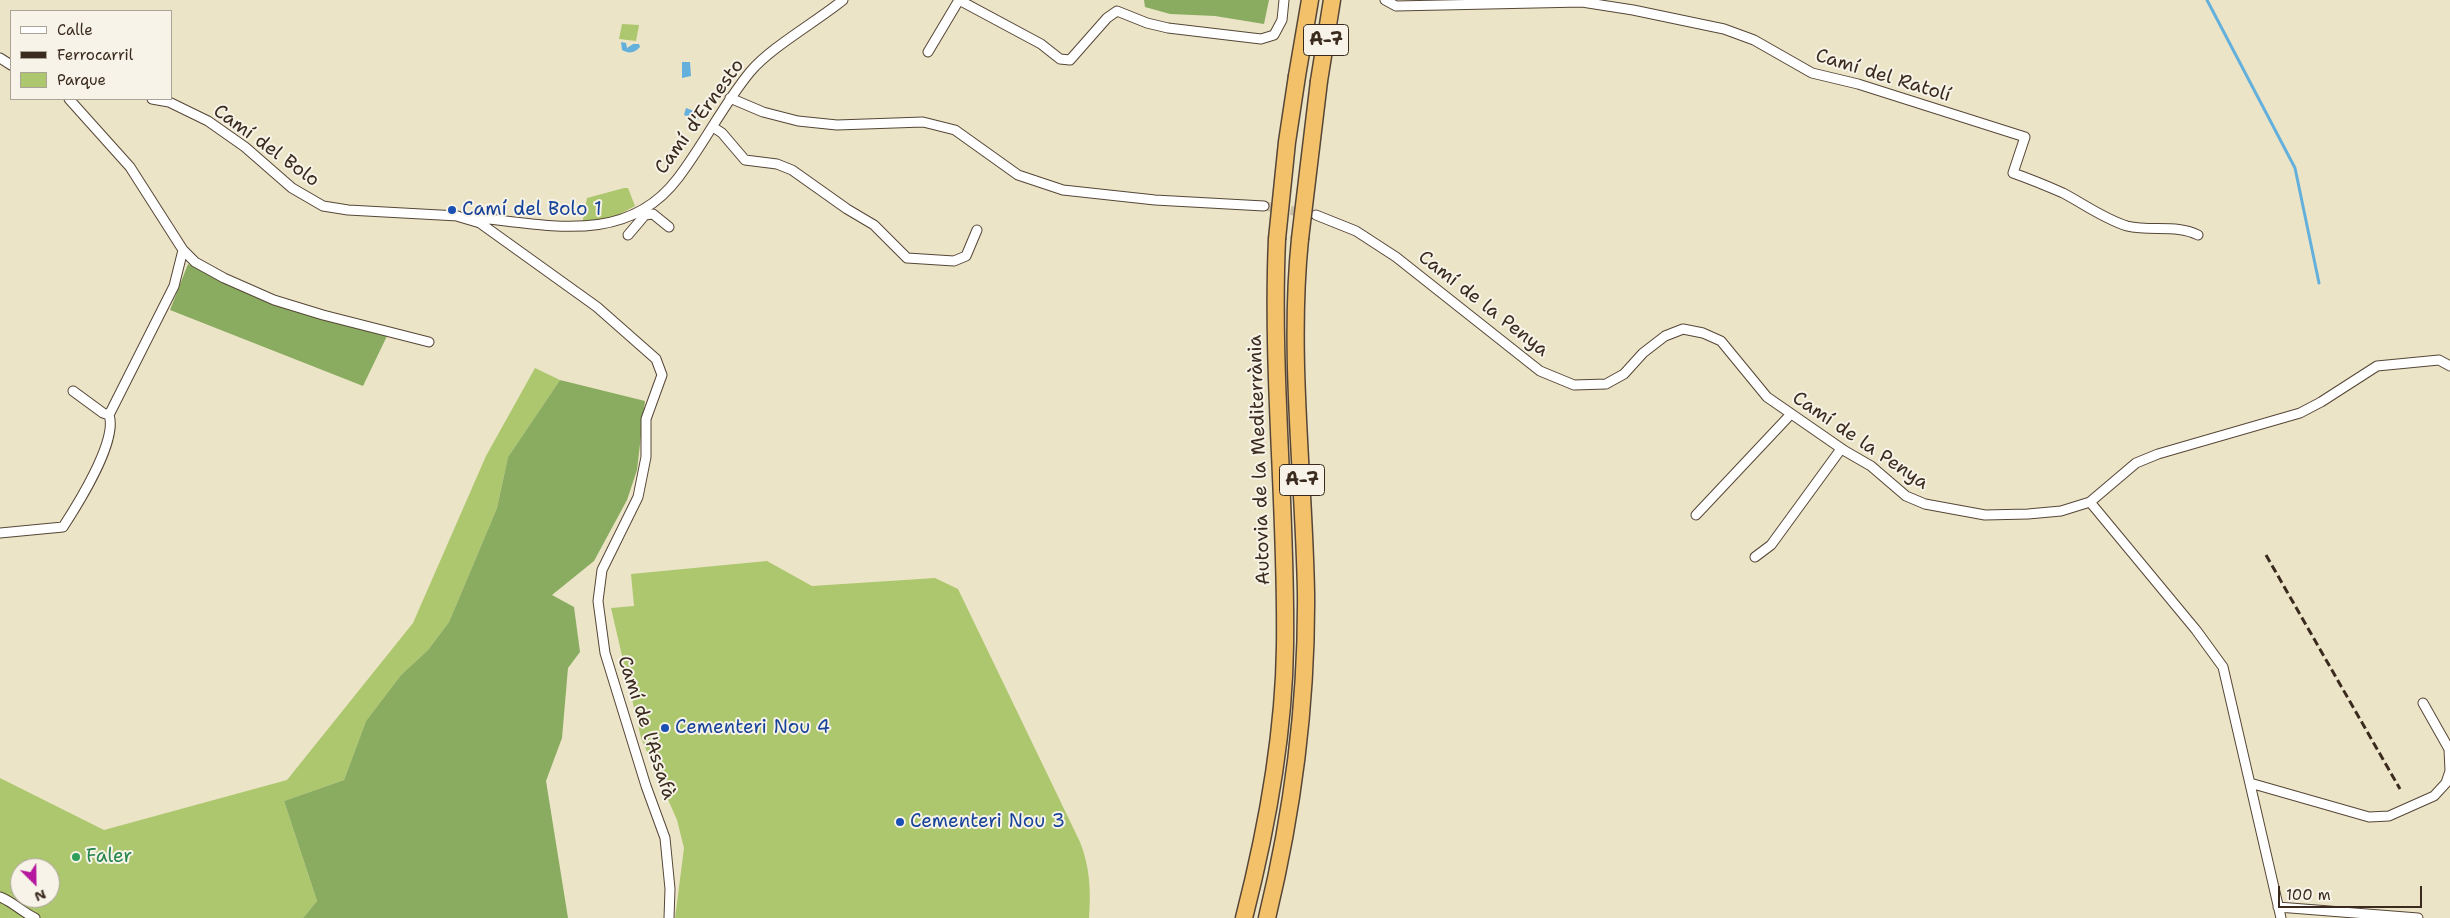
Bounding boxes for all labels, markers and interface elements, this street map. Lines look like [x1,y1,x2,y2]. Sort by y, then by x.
legend [10,10,172,100]
text: Calle [57,20,93,40]
road number: A-7 [1304,24,1348,56]
text: Ferrocarril [57,45,133,65]
street label: Camí del Ratolí [1813,45,1953,107]
street label: Camí d'Ernesto [651,55,749,179]
text: Parque [57,70,106,90]
street label: Camí del Bolo [209,100,323,192]
place label: Camí del Bolo 1 [462,199,602,221]
marker: Camí del Bolo 1 [446,204,458,216]
street label: Camí de la Penya [1413,246,1553,362]
street label: Autovia de la Mediterrània [1244,335,1276,585]
street label: Camí de la Penya [1788,387,1932,495]
road number: A-7 [1280,464,1324,496]
street label: Camí de l'Assafà [612,653,680,803]
place label: Cementeri Nou 4 [675,717,830,739]
marker: Cementeri Nou 4 [659,722,671,734]
place label: Cementeri Nou 3 [910,811,1065,833]
marker: Cementeri Nou 3 [894,816,906,828]
place label: Faler [86,846,132,868]
marker: Faler [70,851,82,863]
north arrow [10,858,60,908]
scale bar [2280,876,2424,908]
text: N [32,885,49,906]
text: 100 m [2286,885,2331,905]

